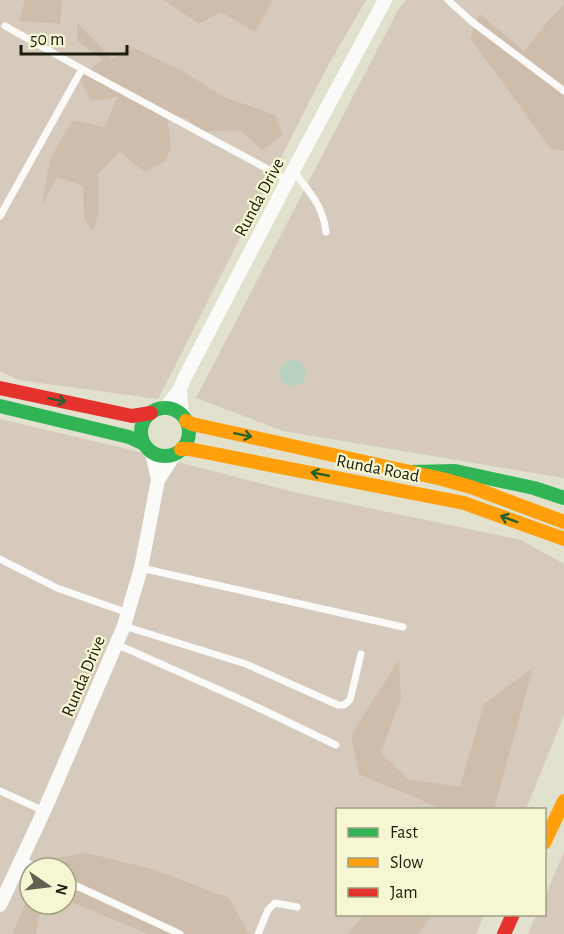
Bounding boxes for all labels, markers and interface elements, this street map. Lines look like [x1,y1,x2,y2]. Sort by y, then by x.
scale bar [21,18,128,56]
text: 50 m [30,31,64,49]
street label: Runda Drive [232,155,288,240]
one-way arrow [47,395,66,406]
one-way arrow [233,430,252,442]
street label: Runda Road [335,452,421,486]
one-way arrow [310,468,329,480]
one-way arrow [500,513,519,524]
street label: Runda Drive [59,633,109,719]
legend [336,808,546,916]
text: Fast [390,824,418,842]
text: Slow [390,854,423,872]
north arrow [18,856,78,916]
text: N [52,882,71,897]
text: Jam [390,884,418,902]

